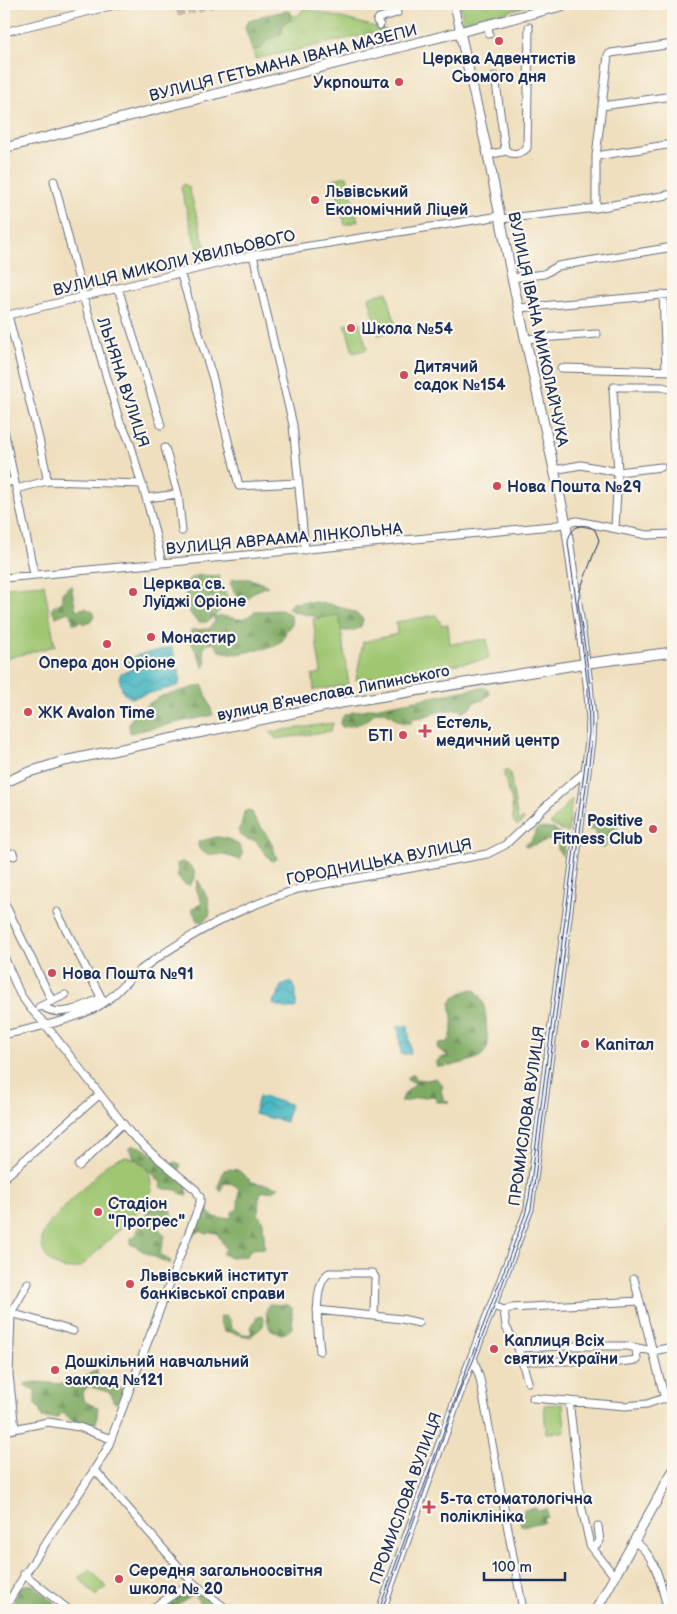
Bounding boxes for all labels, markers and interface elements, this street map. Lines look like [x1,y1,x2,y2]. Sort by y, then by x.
street label: ВУЛИЦЯ ГЕТЬМАНА ІВАНА МАЗЕПИ [147,21,419,106]
marker: Церква Адвентистів Сьомого дня [493,35,505,47]
place label: Церква Адвентистів Сьомого дня [422,50,576,87]
place label: Укрпошта [313,74,390,93]
marker: Укрпошта [393,76,405,88]
place label: Львівський Економічний Ліцей [324,183,468,220]
marker: Львівський Економічний Ліцей [309,194,321,206]
street label: ВУЛИЦЯ ІВАНА МИКОЛАЙЧУКА [503,210,572,449]
street label: ВУЛИЦЯ МИКОЛИ ХВИЛЬОВОГО [51,226,298,301]
street label: ЛЬНЯНА ВУЛИЦЯ [92,314,153,450]
place label: Школа №54 [361,320,454,339]
marker: Школа №54 [345,322,357,334]
place label: Дитячий садок №154 [414,358,506,395]
marker: Дитячий садок №154 [398,369,410,381]
place label: Нова Пошта №29 [507,478,642,497]
marker: Нова Пошта №29 [491,480,503,492]
street label: ВУЛИЦЯ АВРААМА ЛІНКОЛЬНА [165,520,403,559]
place label: Церква св. Луїджі Оріоне [142,575,246,612]
marker: Церква св. Луїджі Оріоне [127,586,139,598]
place label: Монастир [161,629,236,648]
marker: Монастир [145,631,157,643]
marker: Опера дон Оріоне [101,638,113,650]
place label: Опера дон Оріоне [39,654,175,673]
street label: вулиця Вʼячеслава Липинського [216,662,451,725]
place label: ЖК Avalon Time [38,704,155,723]
marker: ЖК Avalon Time [22,706,34,718]
place label: Естель, медичний центр [436,714,560,751]
marker: Естель, медичний центр [418,724,432,738]
place label: БТІ [368,727,393,746]
marker: БТІ [397,729,409,741]
place label: Positive Fitness Club [553,812,644,849]
marker: Positive Fitness Club [647,823,659,835]
street label: ГОРОДНИЦЬКА ВУЛИЦЯ [285,835,474,890]
place label: Нова Пошта №91 [62,965,194,984]
marker: Нова Пошта №91 [46,967,58,979]
street label: ПРОМИСЛОВА ВУЛИЦЯ [505,1025,550,1207]
place label: Капітал [595,1036,654,1055]
marker: Капітал [579,1038,591,1050]
place label: Стадіон "Прогрес" [108,1195,185,1232]
marker: Стадіон "Прогрес" [92,1206,104,1218]
place label: Львівський інститут банківської справи [139,1267,289,1304]
marker: Львівський інститут банківської справи [124,1278,136,1290]
place label: Каплиця Всіх святих України [504,1332,618,1369]
marker: Каплиця Всіх святих України [488,1343,500,1355]
place label: Дошкільний навчальний заклад №121 [65,1353,249,1390]
marker: Дошкільний навчальний заклад №121 [49,1364,61,1376]
street label: ПРОМИСЛОВА ВУЛИЦЯ [366,1410,446,1587]
place label: 5-та стоматологічна поліклініка [440,1490,593,1527]
marker: 5-та стоматологічна поліклініка [422,1500,436,1514]
scale bar [484,1549,566,1581]
text: 100 m [492,1558,532,1577]
place label: Середня загальноосвітня школа № 20 [129,1562,323,1599]
marker: Середня загальноосвітня школа № 20 [113,1573,125,1585]

